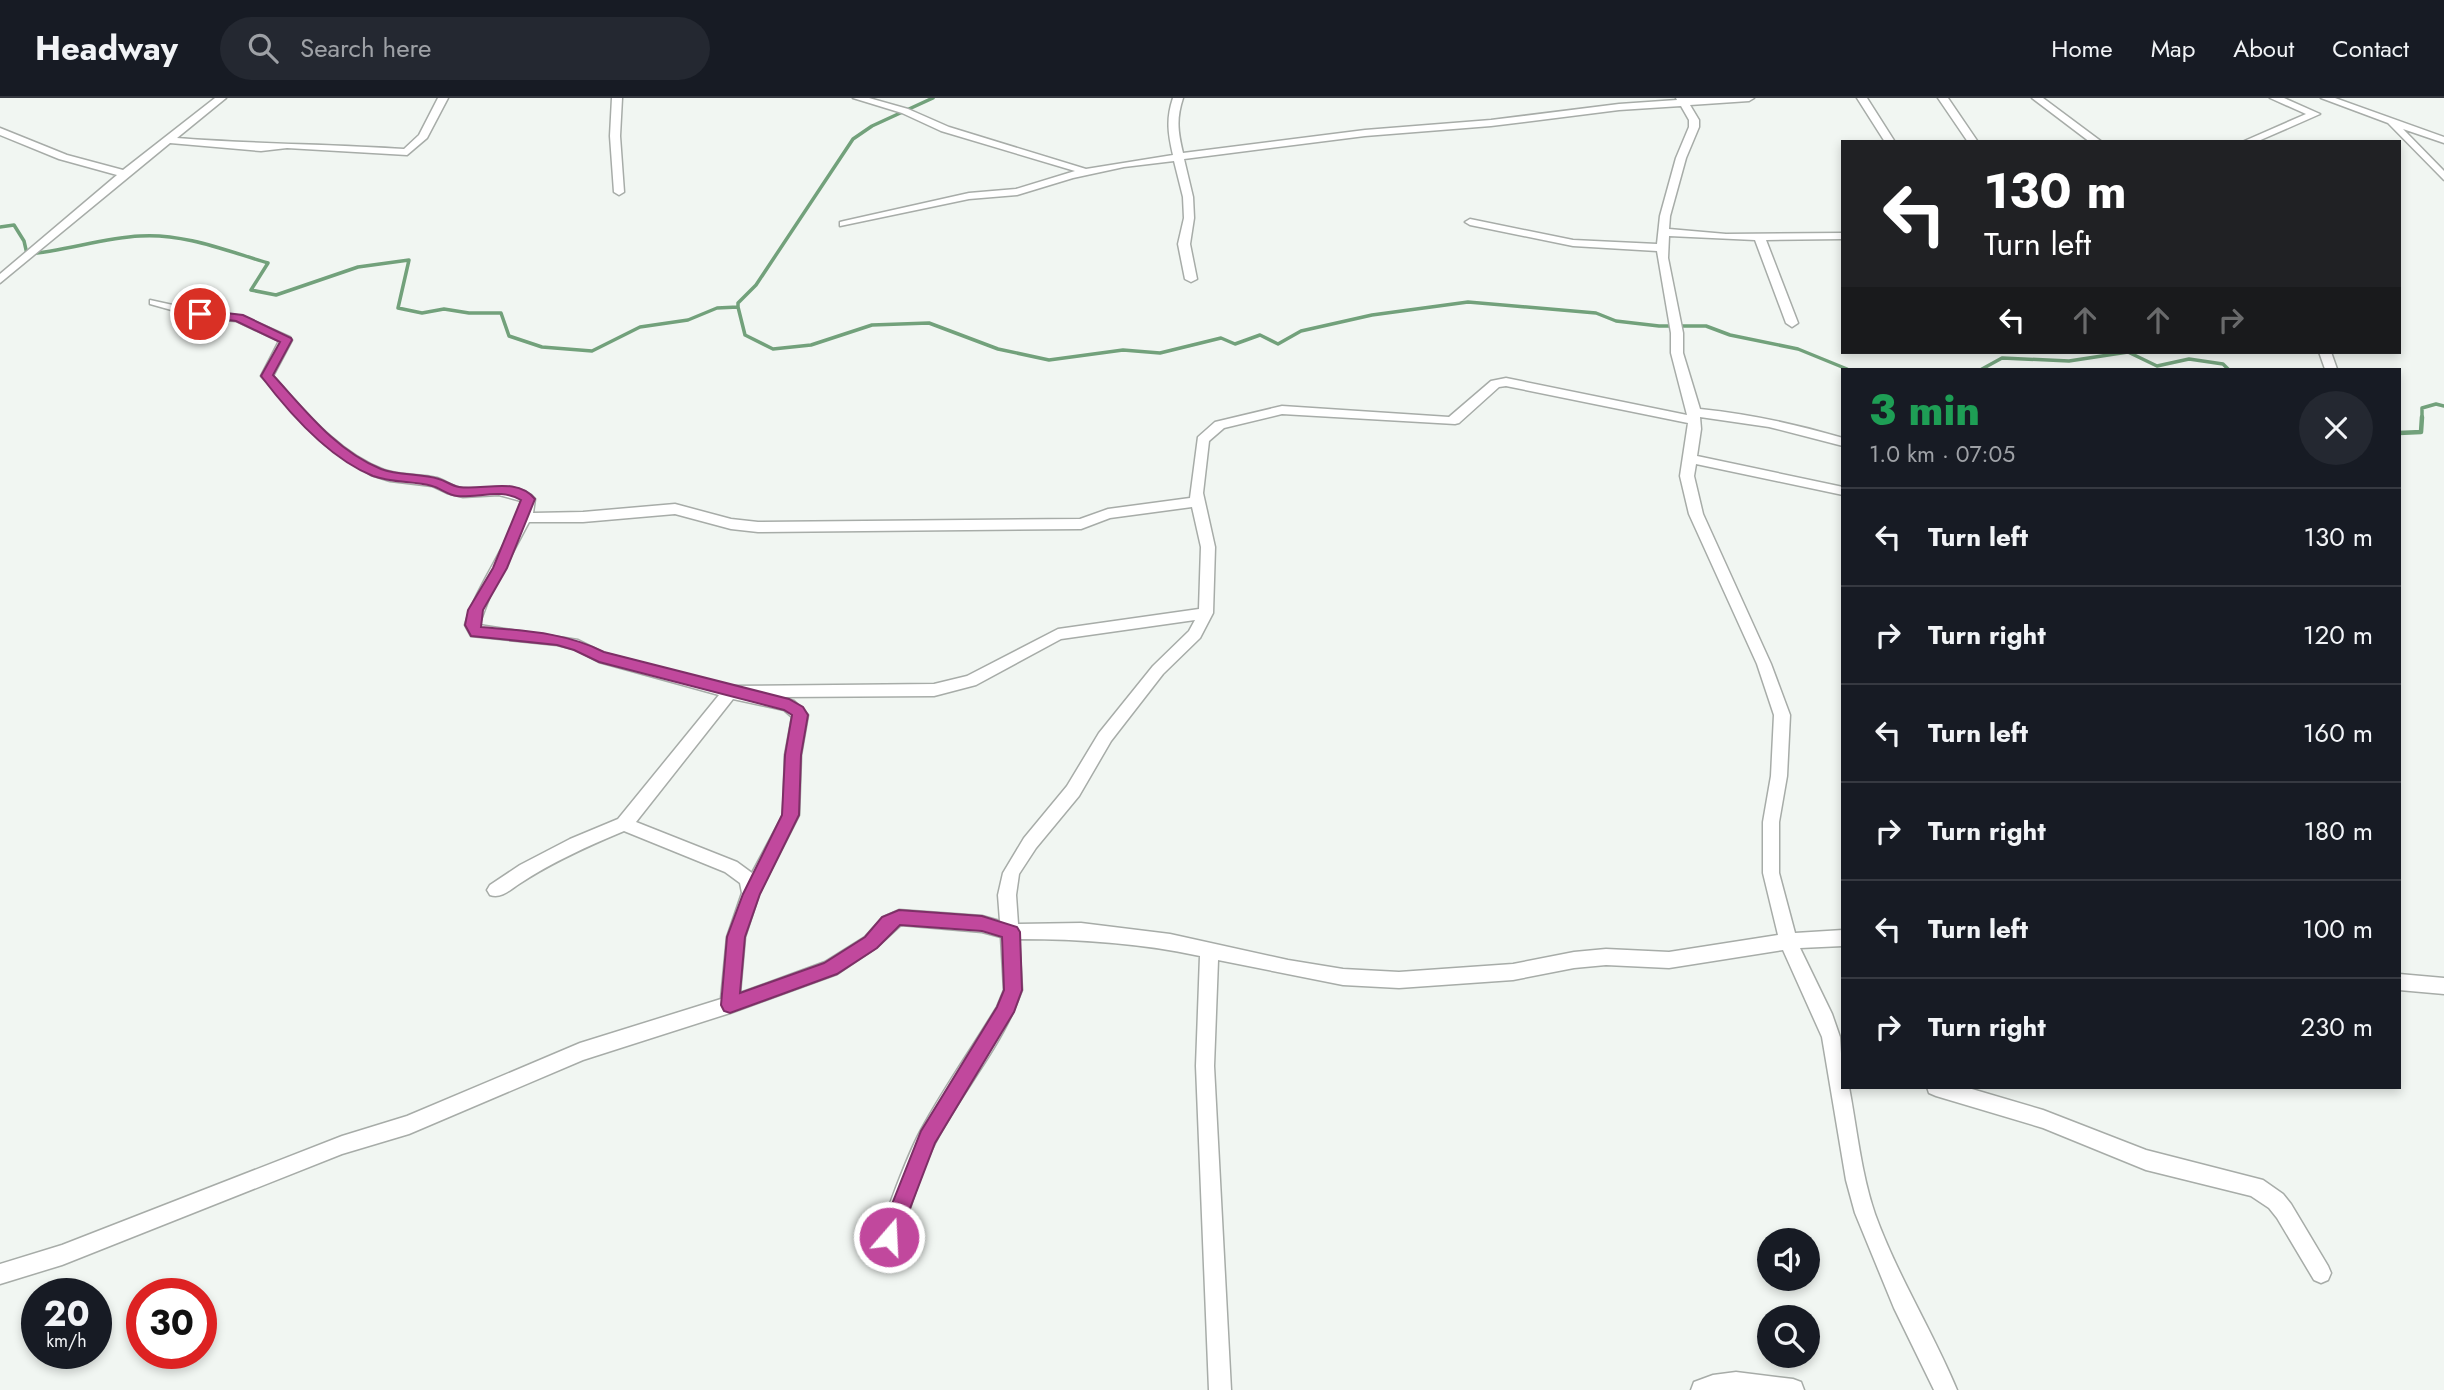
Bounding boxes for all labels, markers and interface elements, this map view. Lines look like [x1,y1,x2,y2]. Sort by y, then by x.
search box [220,17,710,80]
text: Headway [35,25,178,72]
icon: search [244,29,282,67]
text: Search here [300,29,431,67]
text: Home [2051,31,2113,66]
text: Map [2151,31,2195,66]
text: About [2233,31,2294,66]
text: Contact [2332,31,2409,66]
text: 130 m [1984,156,2127,226]
icon: left [1869,168,1960,259]
text: Turn left [1984,221,2091,267]
pin [170,284,230,344]
icon: arrive [181,295,219,333]
icon: left [1993,301,2031,339]
icon: ahead [2066,301,2104,339]
icon: ahead [2139,301,2177,339]
icon: right [2212,301,2250,339]
text: 3 min [1869,380,1980,441]
button: close [2299,391,2373,465]
text: 1.0 km · 07:05 [1869,437,2015,471]
icon: left [1869,518,1907,556]
text: Turn left [1928,518,2028,556]
text: 130 m [2303,518,2373,556]
icon: right [1869,616,1907,654]
text: Turn right [1928,616,2046,654]
text: 120 m [2303,616,2373,654]
icon: left [1869,714,1907,752]
text: Turn left [1928,714,2028,752]
text: 160 m [2303,714,2373,752]
icon: right [1869,812,1907,850]
text: Turn right [1928,812,2046,850]
text: 180 m [2303,812,2373,850]
icon: left [1869,910,1907,948]
text: Turn left [1928,910,2028,948]
text: 100 m [2302,910,2373,948]
icon: right [1869,1008,1907,1046]
text: Turn right [1928,1008,2046,1046]
text: 230 m [2300,1008,2373,1046]
position arrow [852,1200,926,1274]
map controls [1757,1228,1820,1368]
button: sound [1757,1228,1820,1291]
speed limit sign: 30 [126,1278,217,1369]
text: 20 [43,1289,90,1339]
button: search [1757,1305,1820,1368]
text: km/h [46,1328,87,1354]

